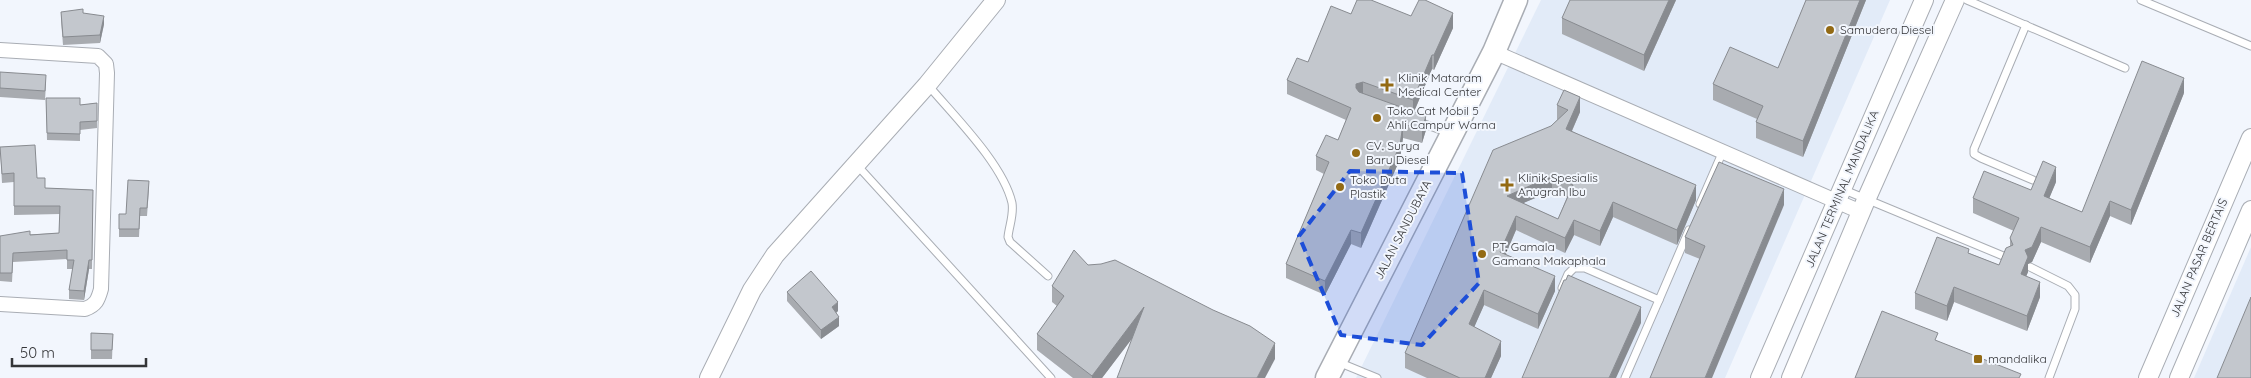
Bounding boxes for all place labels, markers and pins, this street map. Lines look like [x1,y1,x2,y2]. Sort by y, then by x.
place label: Samudera Diesel [1840,22,1934,37]
marker: Samudera Diesel [1824,24,1836,36]
place label: Klinik Mataram Medical Center [1398,70,1482,99]
marker: Klinik Mataram Medical Center [1380,78,1394,92]
place label: Toko Cat Mobil 5 Ahli Campur Warna [1387,103,1496,132]
marker: Toko Cat Mobil 5 Ahli Campur Warna [1371,112,1383,124]
place label: CV. Surya Baru Diesel [1366,138,1429,167]
marker: CV. Surya Baru Diesel [1350,147,1362,159]
place label: Klinik Spesialis Anugrah Ibu [1518,170,1598,199]
place label: Toko Duta Plastik [1350,172,1407,201]
marker: Klinik Spesialis Anugrah Ibu [1500,178,1514,192]
marker: Toko Duta Plastik [1334,181,1346,193]
place label: PT. Gamala Gamana Makaphala [1492,239,1606,268]
marker: PT. Gamala Gamana Makaphala [1476,248,1488,260]
place label: mandalika [1988,351,2047,366]
marker: mandalika [1972,353,1984,365]

